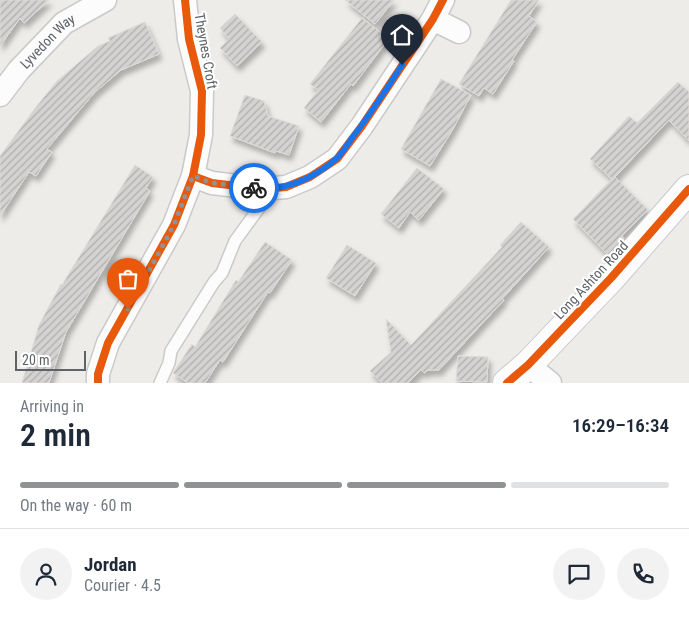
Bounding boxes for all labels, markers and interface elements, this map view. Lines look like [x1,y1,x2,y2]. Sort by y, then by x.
street label: Lyvedon Way [17,11,78,72]
street label: Theynes Croft [191,12,221,90]
pin [381,14,423,65]
icon: home [388,21,416,49]
courier [229,163,279,213]
icon: bike [240,174,268,202]
street label: Long Ashton Road [551,238,631,322]
pin [107,258,149,309]
icon: bag [114,265,142,293]
scale bar [15,348,86,371]
text: 20 m [22,352,50,368]
text: Arriving in [20,397,84,416]
text: 16:29–16:34 [572,414,669,437]
text: 2 min [20,416,91,454]
text: On the way · 60 m [20,496,132,515]
button: person [20,548,72,600]
button: chat [553,548,605,600]
button: phone [617,548,669,600]
text: Jordan [84,553,137,576]
text: Courier · 4.5 [84,576,161,595]

